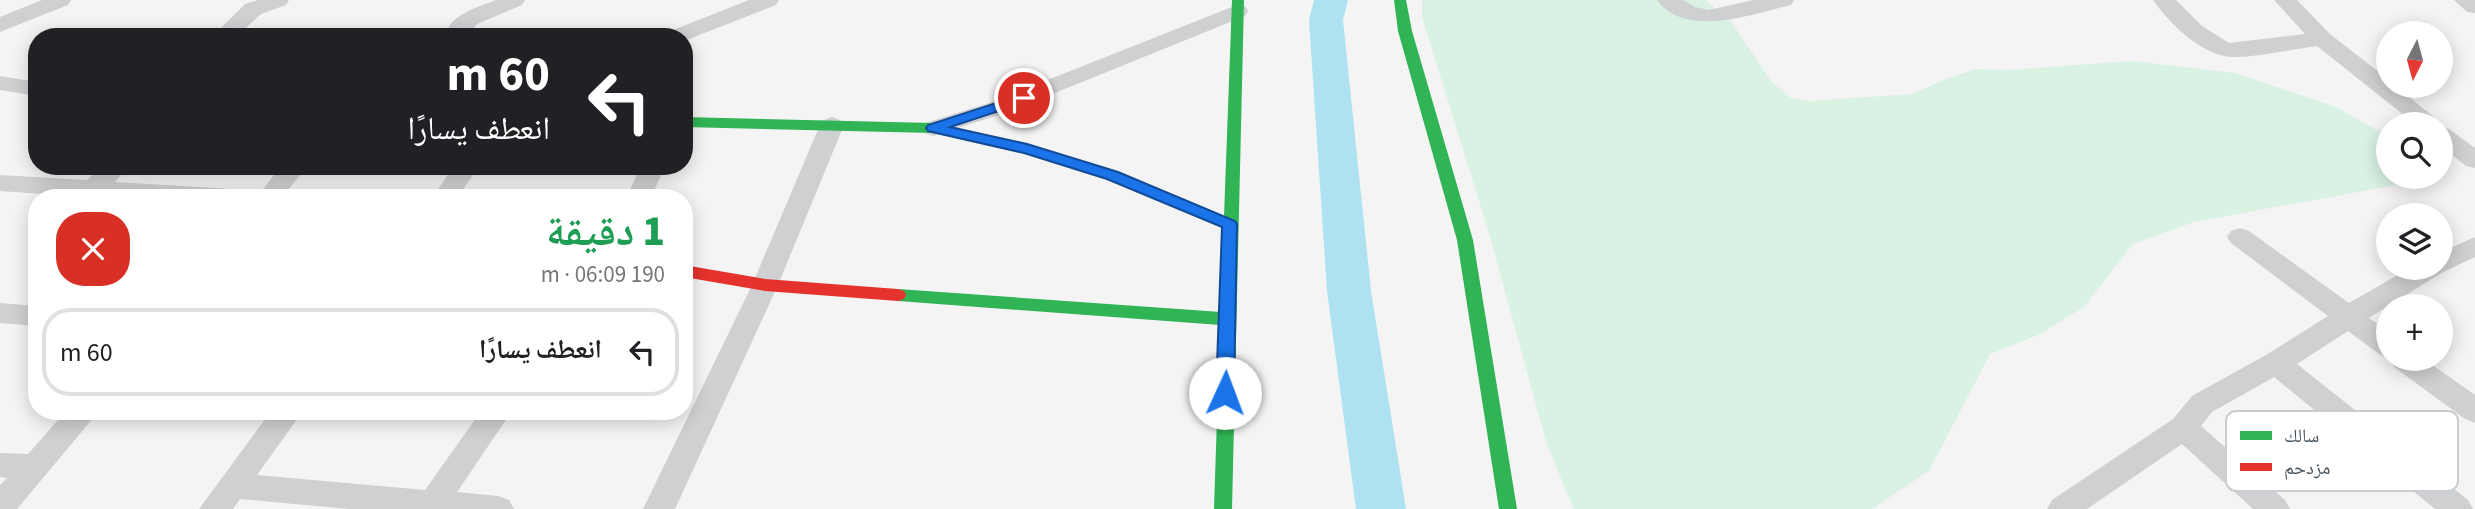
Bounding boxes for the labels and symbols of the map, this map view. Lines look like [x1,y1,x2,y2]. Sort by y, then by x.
north arrow [2376,21,2454,98]
pin [994,68,1054,128]
position arrow [1188,356,1262,430]
legend [2226,411,2458,491]
text: سالك [2284,423,2319,450]
text: مزدحم [2284,455,2330,482]

